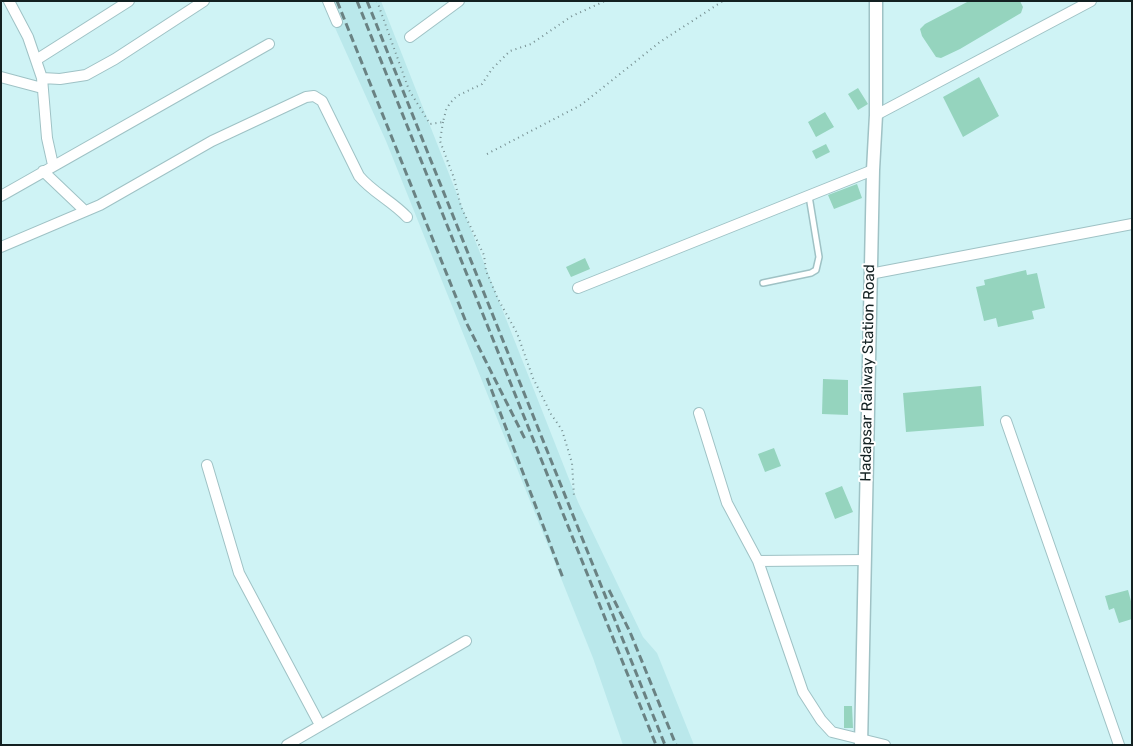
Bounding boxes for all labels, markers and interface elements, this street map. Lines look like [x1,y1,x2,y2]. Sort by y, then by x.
street label: Hadapsar Railway Station Road [857,264,879,482]

